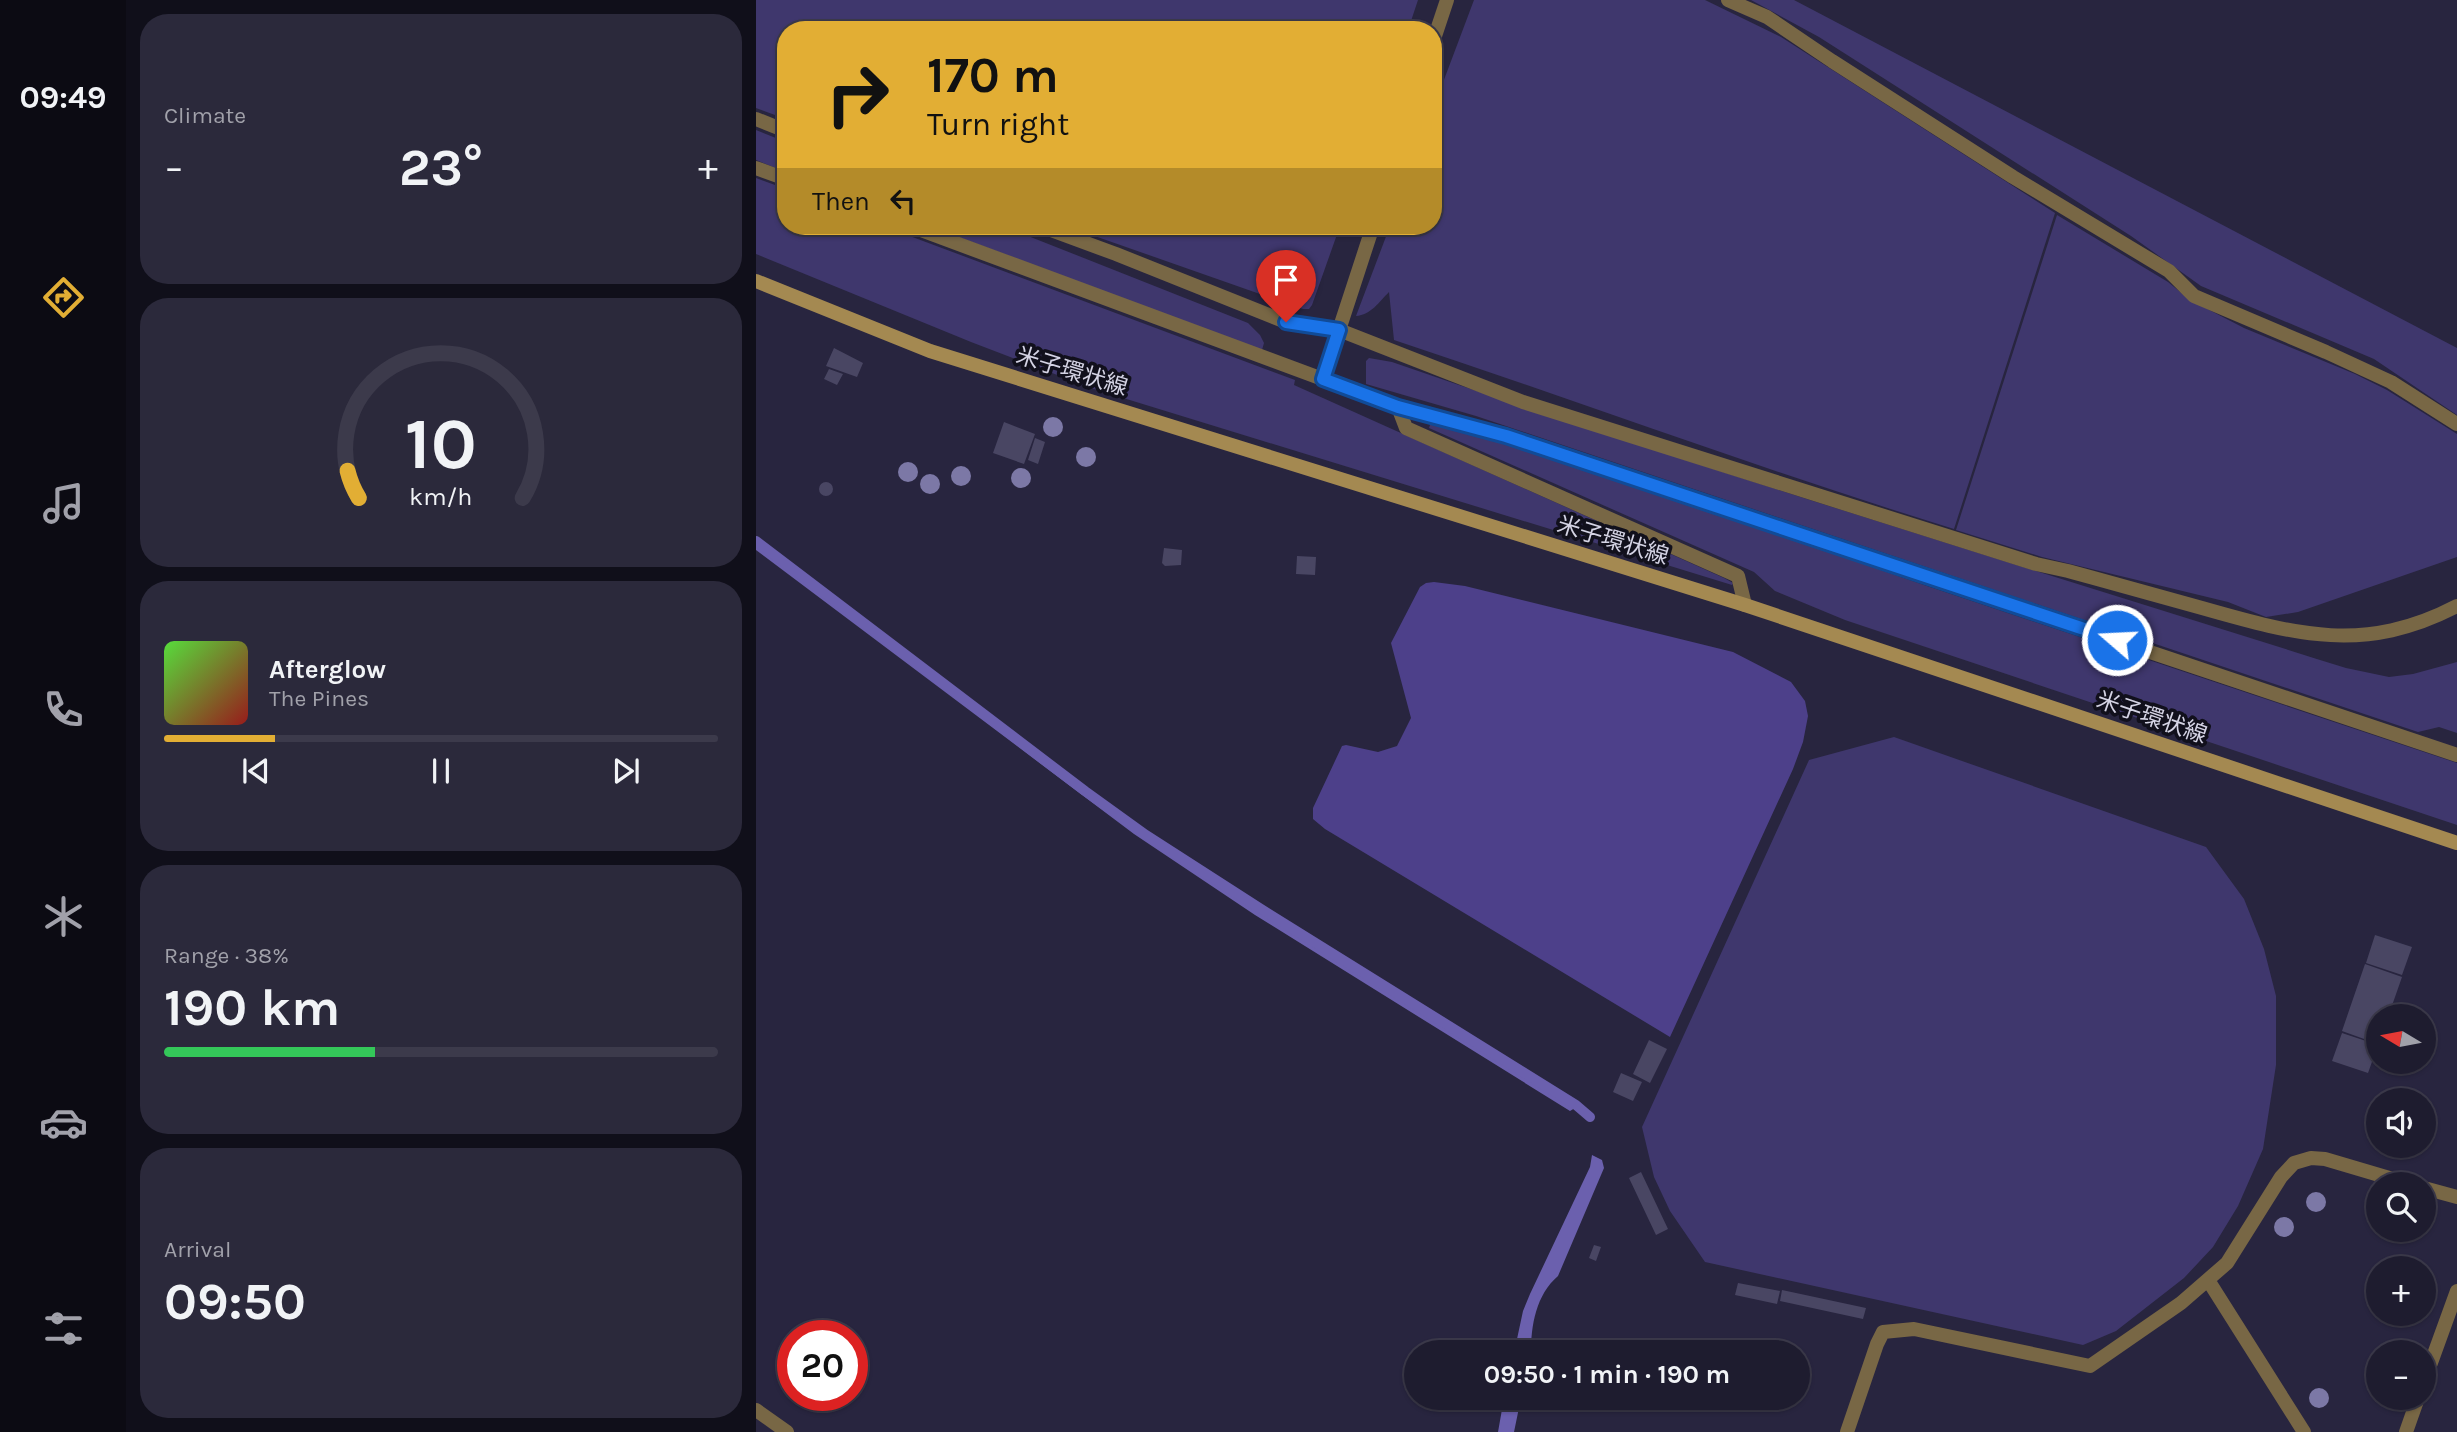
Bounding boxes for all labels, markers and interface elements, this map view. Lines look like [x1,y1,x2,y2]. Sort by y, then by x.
text: 170 m [927,47,1059,104]
icon: right [812,49,903,140]
text: 09:49 [20,79,106,116]
text: Climate [164,102,246,129]
text: Turn right [927,106,1069,143]
text: 23° [399,137,483,198]
text: − [164,145,184,190]
text: + [698,145,718,190]
icon: left [884,182,922,220]
text: Then [812,186,870,217]
pin [1256,250,1316,322]
icon: arrive [1267,261,1305,299]
icon: directions [39,273,88,322]
street label: 米子環状線 [1013,342,1131,401]
text: 10 [405,402,477,487]
icon: music [39,479,88,528]
text: km/h [409,482,473,511]
street label: 米子環状線 [1554,511,1672,570]
position arrow [2080,603,2154,677]
text: Afterglow [269,654,386,685]
icon: phone [39,685,88,734]
text: The Pines [269,685,369,712]
street label: 米子環状線 [2093,686,2211,749]
icon: previous [237,752,275,790]
icon: pause [422,752,460,790]
icon: next [607,752,645,790]
icon: climate [39,892,88,941]
text: Range · 38% [164,942,289,969]
text: 190 km [164,977,340,1038]
north arrow [2366,1004,2436,1074]
map controls [2366,1004,2436,1410]
button: sound [2366,1088,2436,1158]
icon: car [39,1098,88,1147]
button: search [2366,1172,2436,1242]
text: Arrival [164,1236,231,1263]
button: + [2366,1256,2436,1326]
text: 09:50 [164,1271,306,1332]
icon: filters [39,1304,88,1353]
speed limit sign: 20 [777,1320,868,1411]
button: − [2366,1340,2436,1410]
text: 09:50 · 1 min · 190 m [1484,1359,1730,1390]

